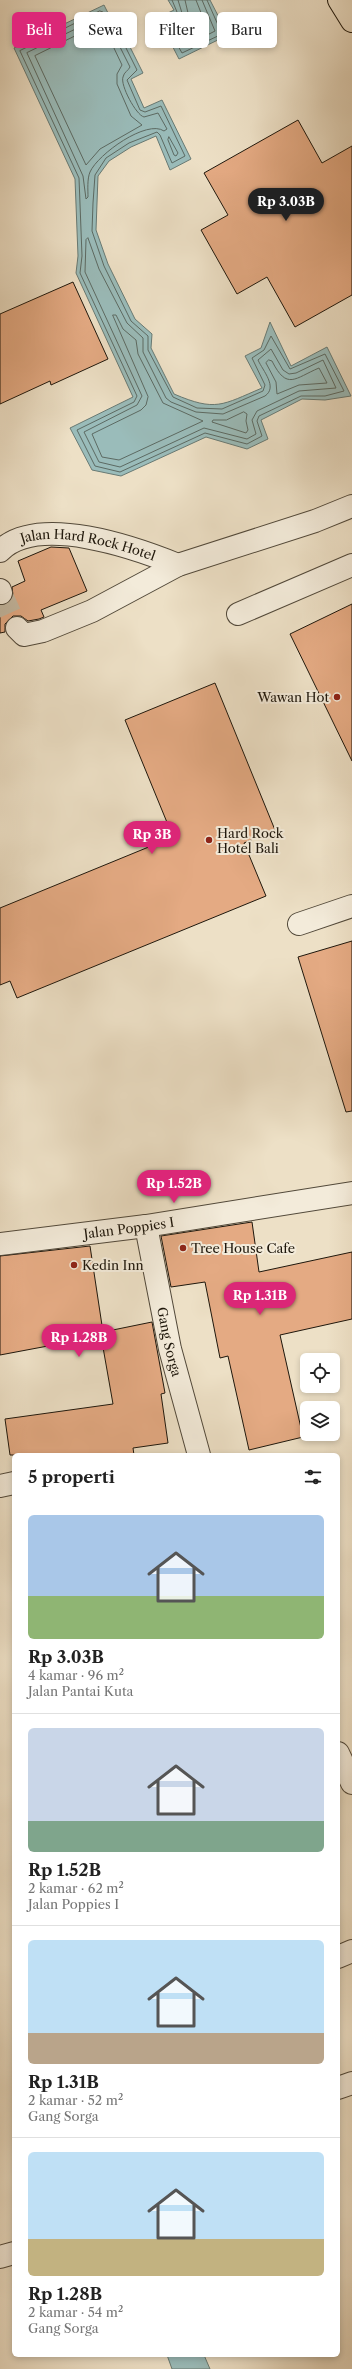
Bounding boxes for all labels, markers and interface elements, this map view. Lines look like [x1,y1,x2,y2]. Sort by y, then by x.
chip: Beli [12,12,66,48]
chip: Sewa [74,12,137,48]
chip: Filter [145,12,209,48]
chip: Baru [217,12,277,48]
pin: Rp 3.03B [245,188,327,222]
text: Rp 3.03B [257,193,315,209]
street label: Jalan Hard Rock Hotel [16,526,158,564]
place label: Wawan Hot [256,689,329,705]
marker: Wawan Hot [332,692,342,702]
pin: Rp 3B [124,821,180,855]
place label: Hard Rock Hotel Bali [217,825,284,856]
text: Rp 3B [133,826,172,842]
marker: Hard Rock Hotel Bali [204,835,214,845]
pin: Rp 1.52B [133,1170,215,1204]
text: Rp 1.52B [146,1175,202,1191]
street label: Jalan Poppies I [81,1214,176,1242]
place label: Tree House Cafe [191,1240,295,1256]
marker: Tree House Cafe [178,1243,188,1253]
place label: Kedin Inn [82,1257,144,1273]
marker: Kedin Inn [69,1260,79,1270]
pin: Rp 1.31B [219,1282,301,1316]
text: Rp 1.31B [233,1287,287,1303]
street label: Gang Sorga [154,1306,185,1378]
pin: Rp 1.28B [38,1324,120,1358]
text: Rp 1.28B [51,1329,107,1345]
map controls [300,1353,340,1441]
button: locate [300,1353,340,1393]
button: layers [300,1401,340,1441]
icon: filters [302,1466,324,1488]
text: 5 properti [28,1467,115,1487]
icon: home [140,1541,212,1613]
text: Rp 3.03B [28,1647,104,1667]
text: 4 kamar · 96 m² [28,1667,124,1683]
text: Jalan Pantai Kuta [28,1683,133,1699]
icon: home [140,1754,212,1826]
text: Rp 1.52B [28,1860,101,1880]
text: 2 kamar · 62 m² [28,1880,124,1896]
text: Jalan Poppies I [28,1896,119,1912]
icon: home [140,1966,212,2038]
text: Rp 1.31B [28,2072,99,2092]
text: 2 kamar · 52 m² [28,2092,123,2108]
text: Gang Sorga [28,2108,99,2124]
icon: home [140,2178,212,2250]
text: Rp 1.28B [28,2284,102,2304]
text: 2 kamar · 54 m² [28,2304,123,2320]
text: Gang Sorga [28,2320,99,2336]

